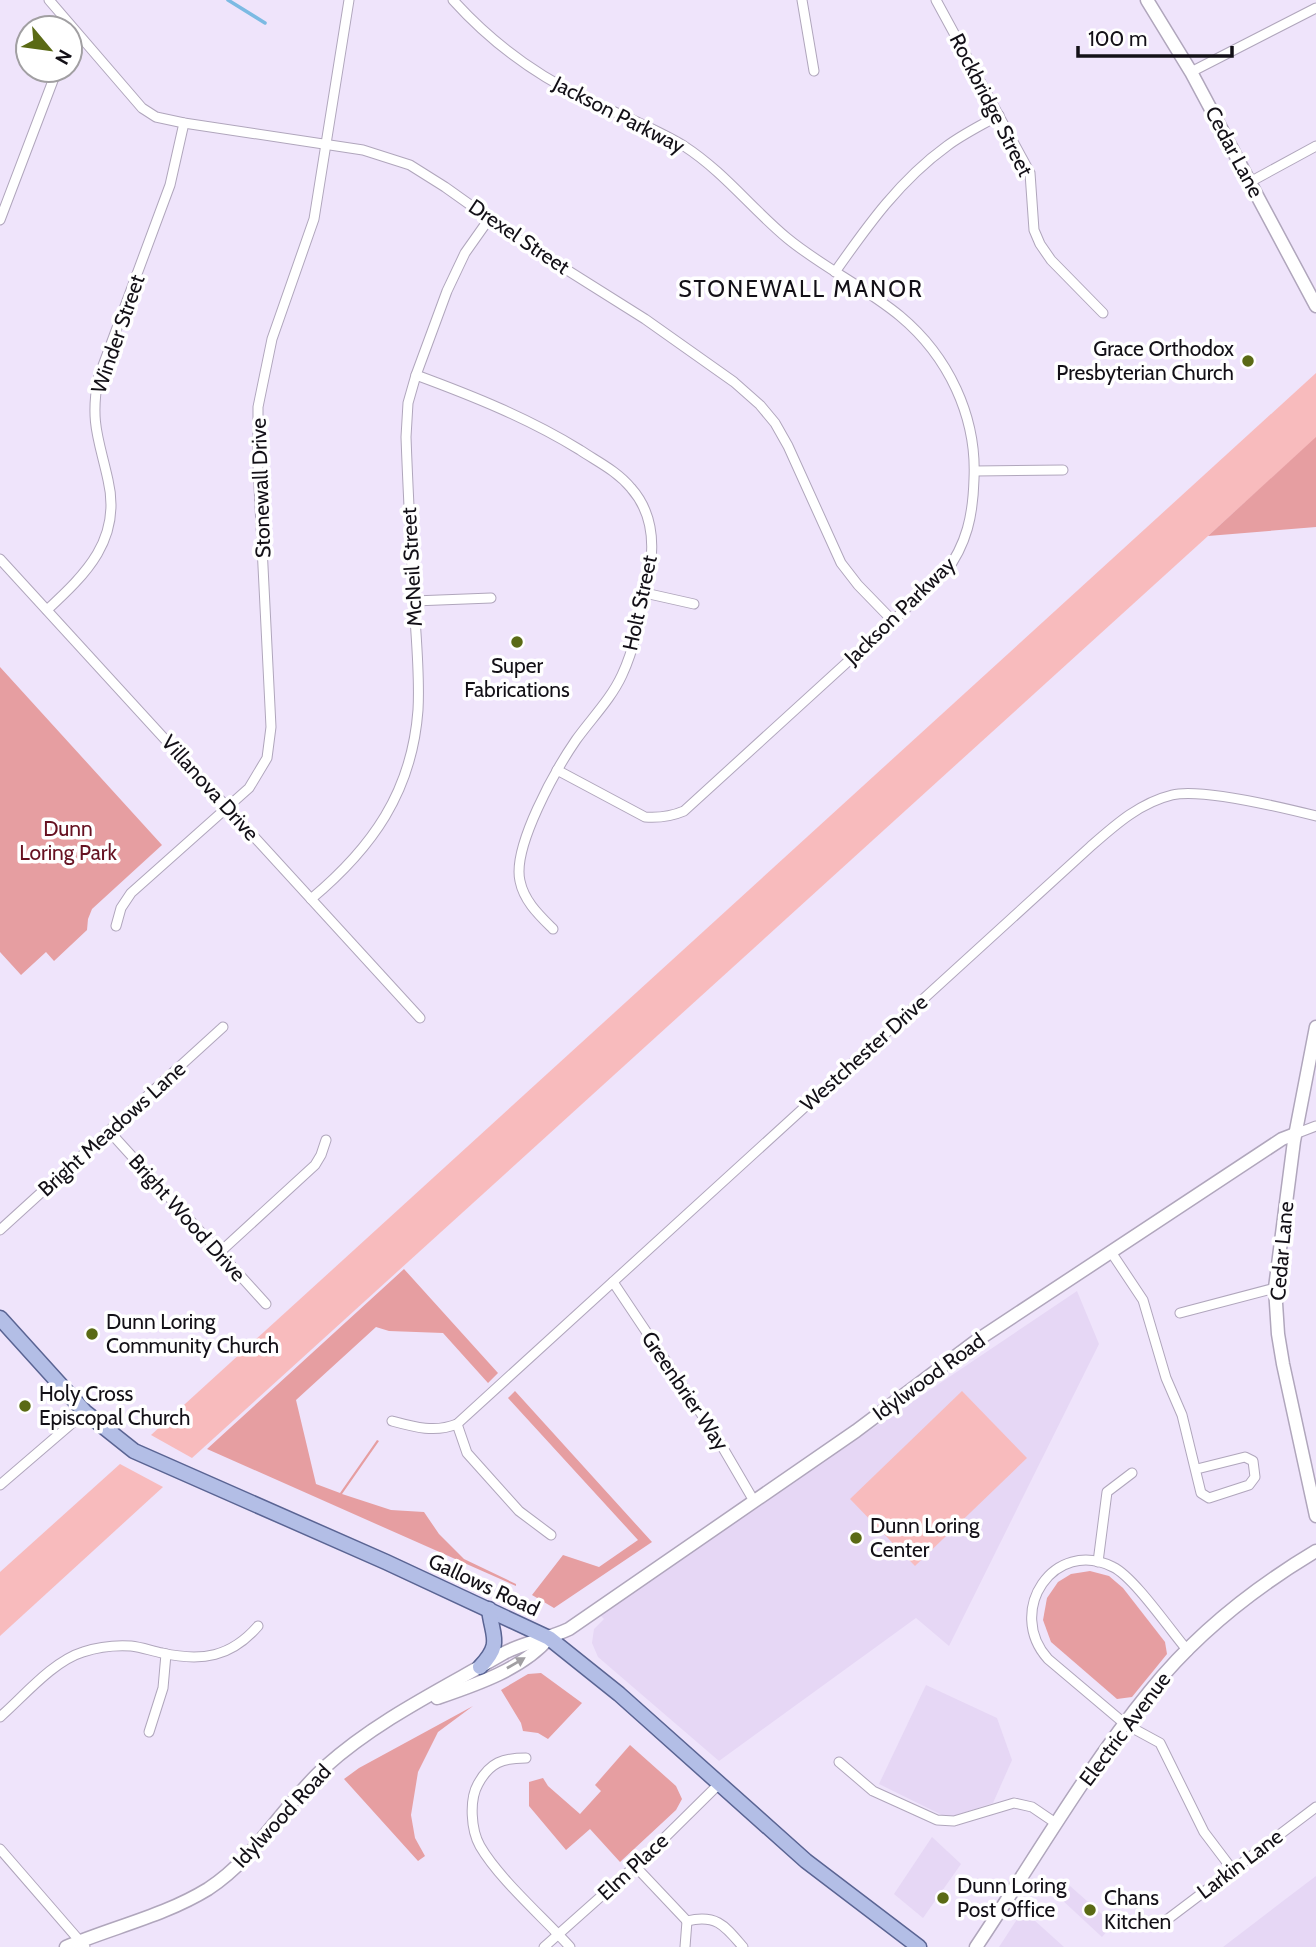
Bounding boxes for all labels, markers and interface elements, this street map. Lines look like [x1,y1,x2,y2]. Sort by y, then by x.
north arrow [14,14,84,84]
scale bar [1078,14,1232,58]
text: 100 m [1088,26,1147,51]
street label: Rockbridge Street [945,29,1038,180]
text: N [50,46,77,68]
street label: Jackson Parkway [548,70,689,159]
street label: Cedar Lane [1200,102,1269,202]
street label: Drexel Street [464,194,574,279]
street label: Winder Street [86,271,149,396]
district label: STONEWALL MANOR [678,275,924,303]
place label: Grace Orthodox Presbyterian Church [1056,336,1234,385]
marker: Grace Orthodox Presbyterian Church [1240,353,1256,369]
street label: Stonewall Drive [246,417,275,558]
street label: McNeil Street [396,507,427,627]
street label: Jackson Parkway [838,551,960,670]
street label: Holt Street [617,553,662,653]
marker: Super Fabrications [509,634,525,650]
place label: Super Fabrications [464,653,570,702]
street label: Villanova Drive [156,730,264,846]
park label: Dunn Loring Park [19,816,117,865]
street label: Westchester Drive [795,989,932,1116]
street label: Bright Meadows Lane [33,1056,191,1201]
street label: Bright Wood Drive [124,1149,251,1287]
street label: Cedar Lane [1265,1200,1298,1302]
place label: Dunn Loring Community Church [106,1309,279,1358]
marker: Dunn Loring Community Church [84,1326,100,1342]
street label: Greenbrier Way [637,1327,735,1455]
street label: Idylwood Road [868,1328,990,1426]
place label: Holy Cross Episcopal Church [39,1381,190,1430]
marker: Holy Cross Episcopal Church [17,1398,33,1414]
place label: Dunn Loring Center [870,1513,980,1562]
marker: Dunn Loring Center [848,1530,864,1546]
street label: Gallows Road [425,1548,544,1621]
one-way arrow [507,1657,526,1669]
street label: Electric Avenue [1074,1667,1176,1790]
street label: Idylwood Road [227,1759,336,1873]
street label: Larkin Lane [1192,1823,1288,1904]
street label: Elm Place [592,1828,673,1905]
place label: Dunn Loring Post Office [957,1873,1067,1922]
place label: Chans Kitchen [1104,1885,1171,1934]
marker: Dunn Loring Post Office [935,1890,951,1906]
marker: Chans Kitchen [1082,1902,1098,1918]

